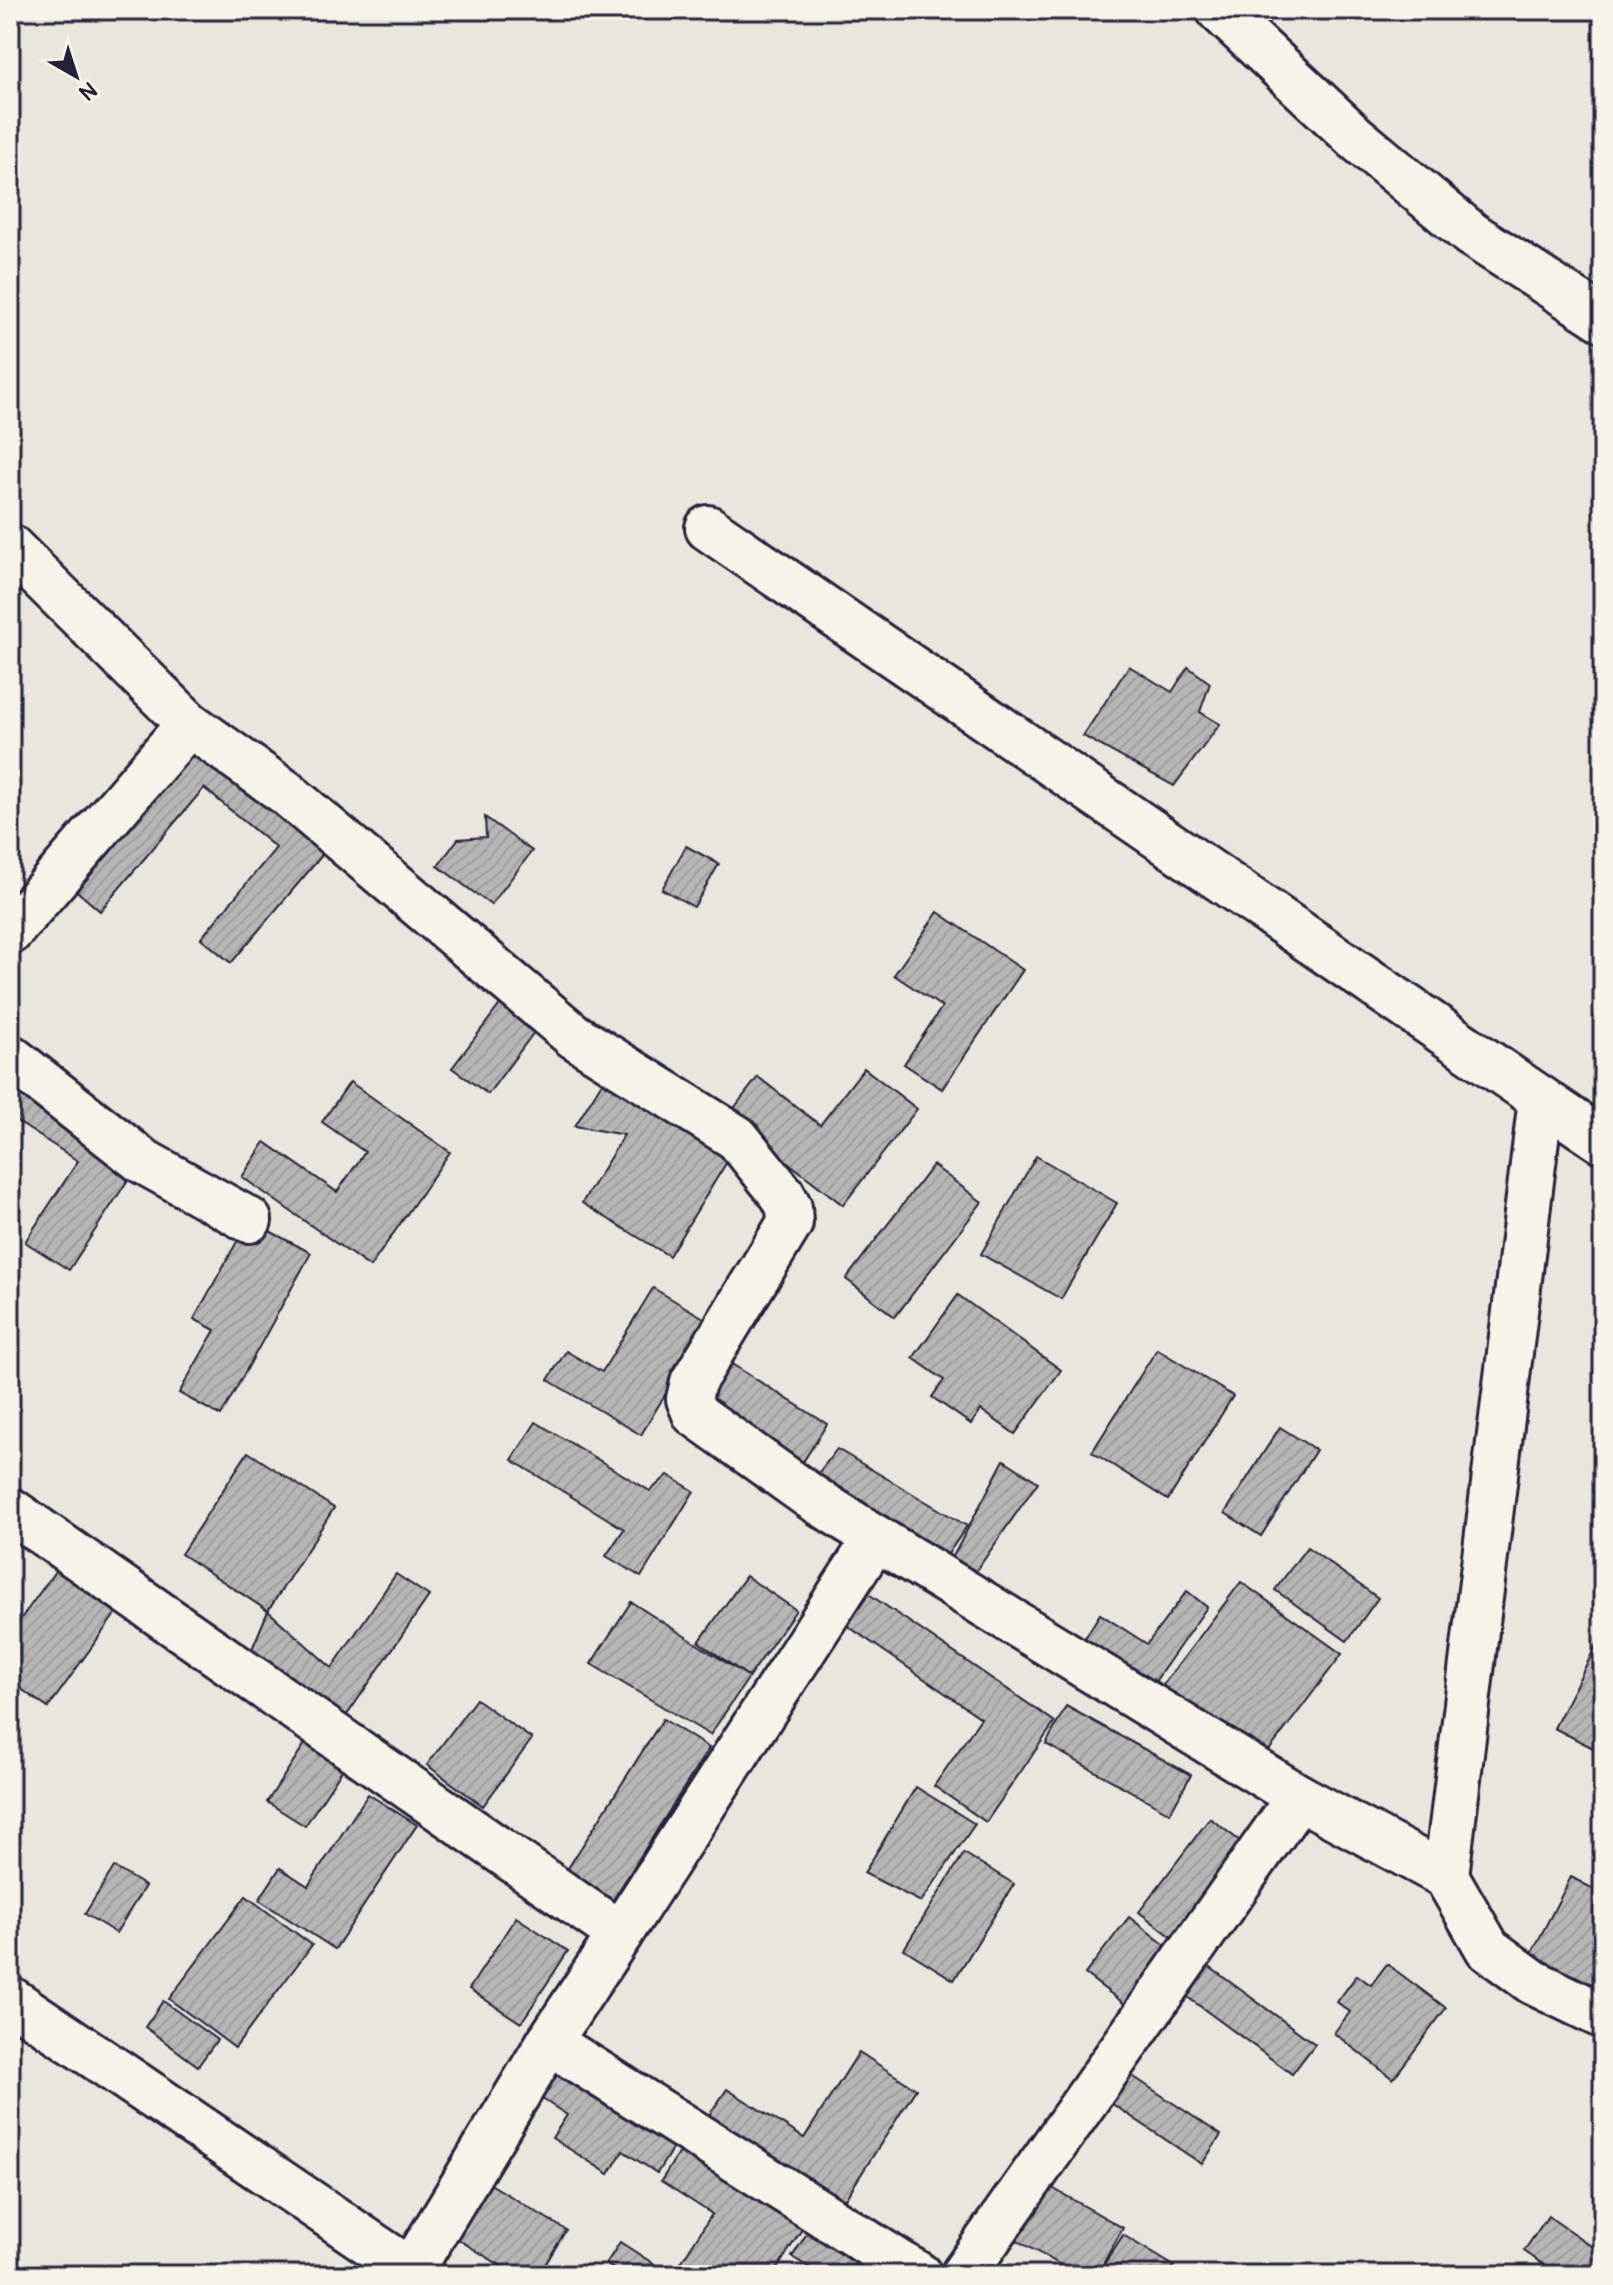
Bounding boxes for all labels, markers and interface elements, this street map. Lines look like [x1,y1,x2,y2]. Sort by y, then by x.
north arrow [36,36,116,116]
text: N [73,75,103,106]

